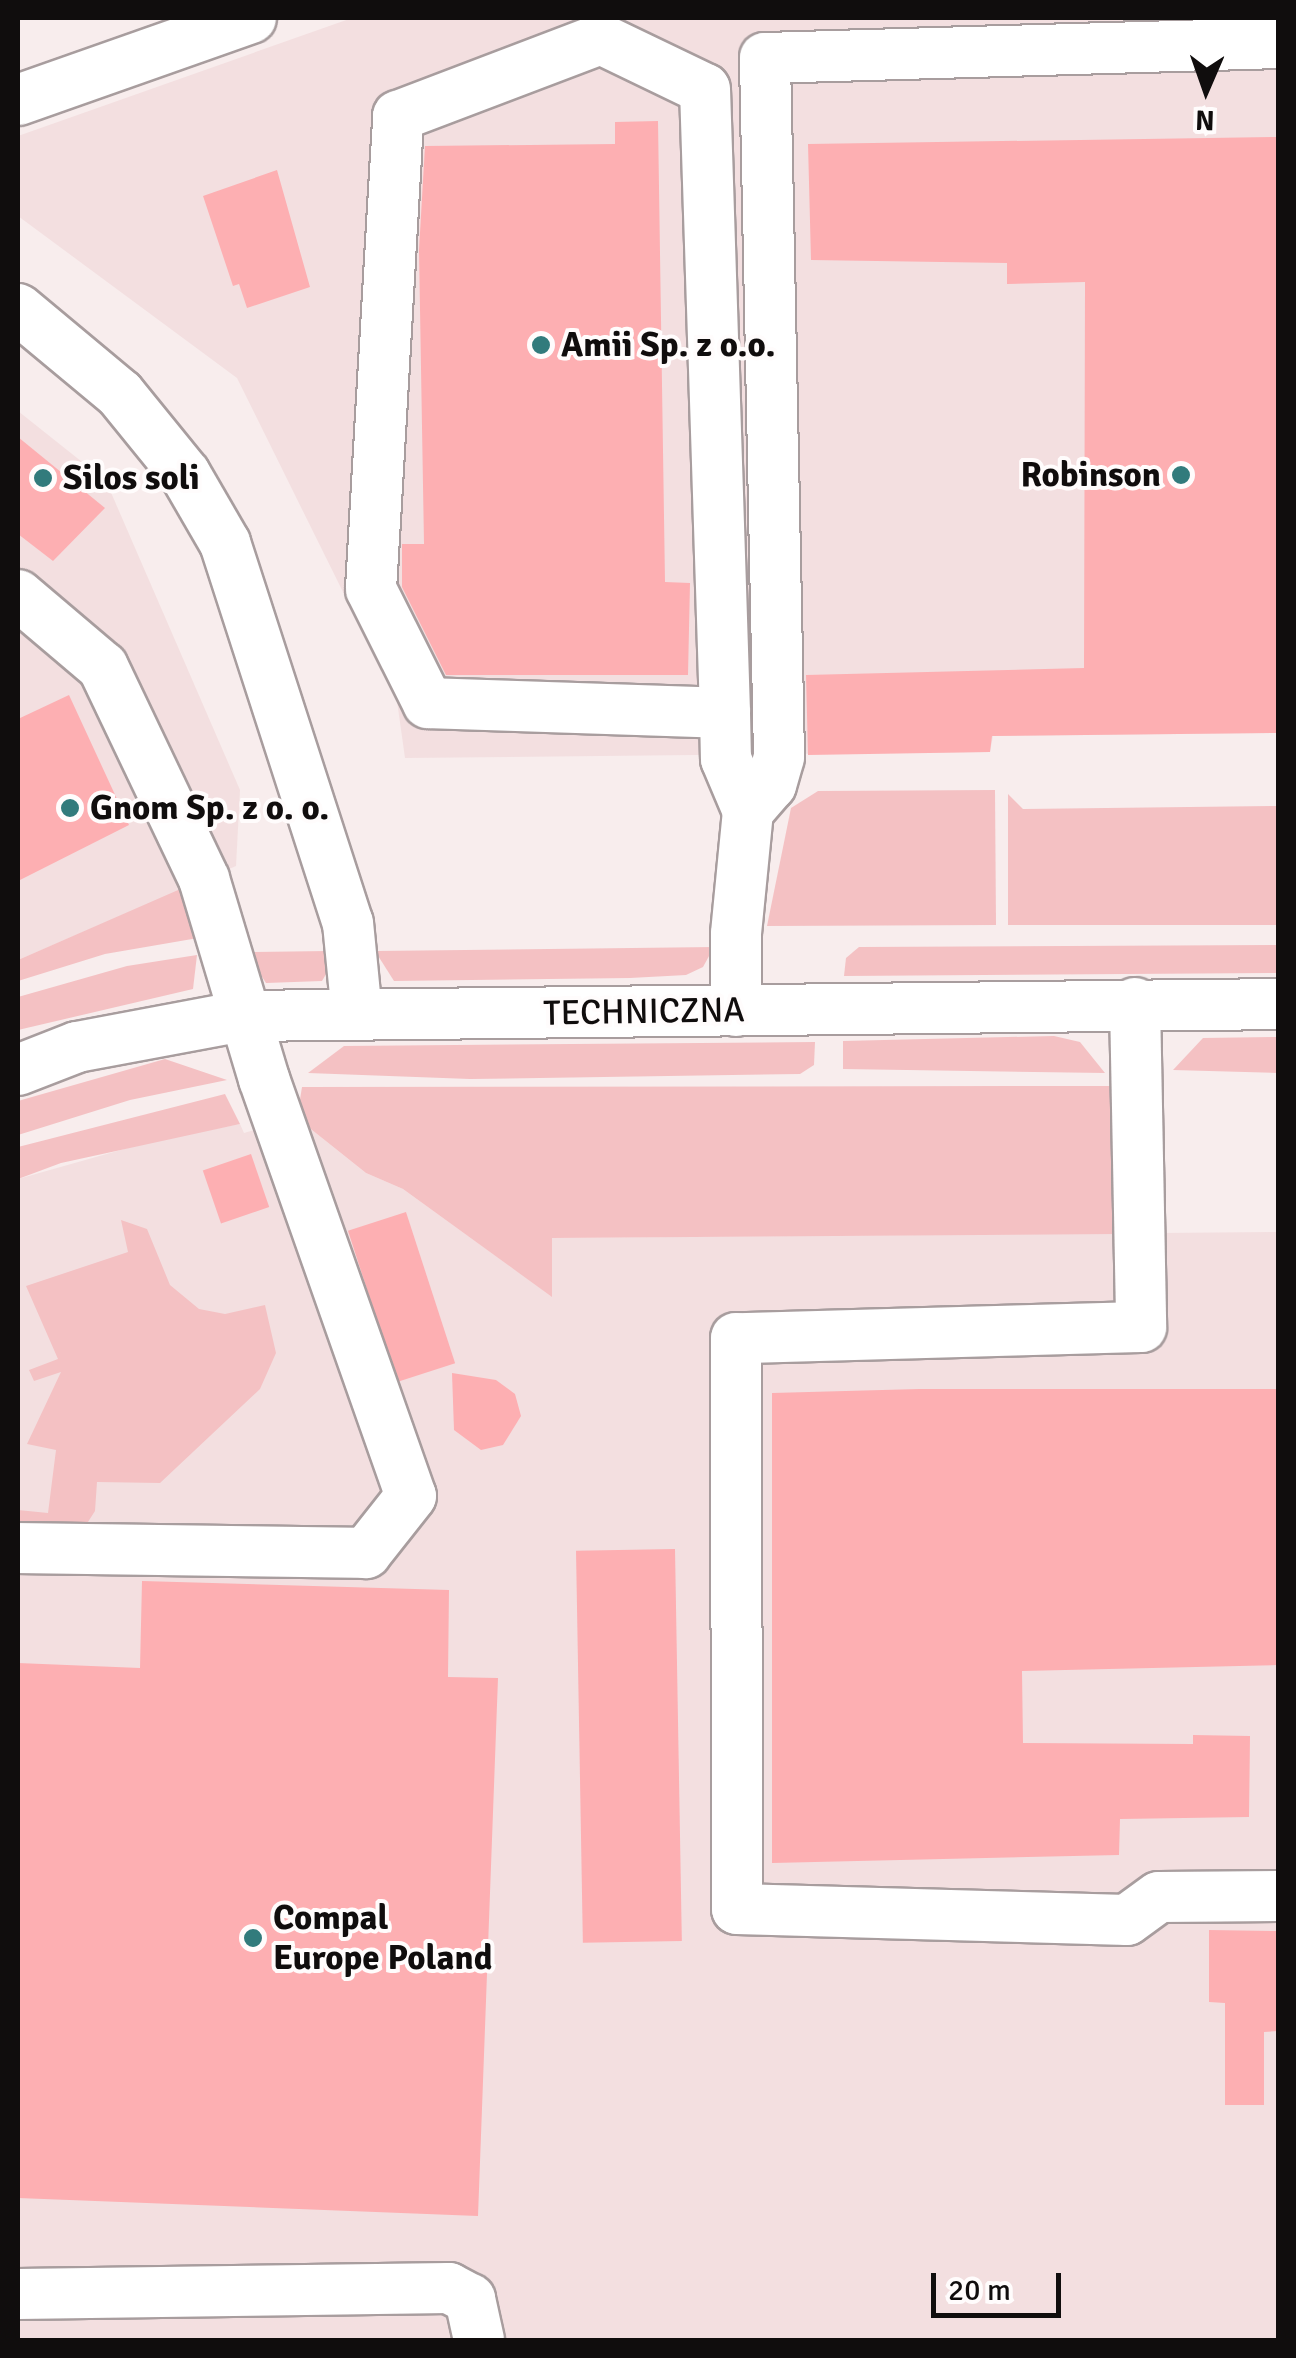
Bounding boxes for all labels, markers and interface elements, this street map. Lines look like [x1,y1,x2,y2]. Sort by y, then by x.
north arrow [1156,40,1256,140]
text: N [1195,103,1215,137]
place label: Amii Sp. z o.o. [561,324,776,366]
marker: Amii Sp. z o.o. [530,334,552,356]
place label: Robinson [1021,454,1161,496]
place label: Silos soli [63,457,200,499]
marker: Robinson [1170,464,1192,486]
marker: Silos soli [32,467,54,489]
place label: Gnom Sp. z o. o. [90,787,329,829]
marker: Gnom Sp. z o. o. [59,797,81,819]
street label: TECHNICZNA [543,989,745,1035]
place label: Compal Europe Poland [273,1897,492,1979]
marker: Compal Europe Poland [242,1927,264,1949]
scale bar [936,2253,1066,2315]
text: 20 m [948,2272,1011,2309]

